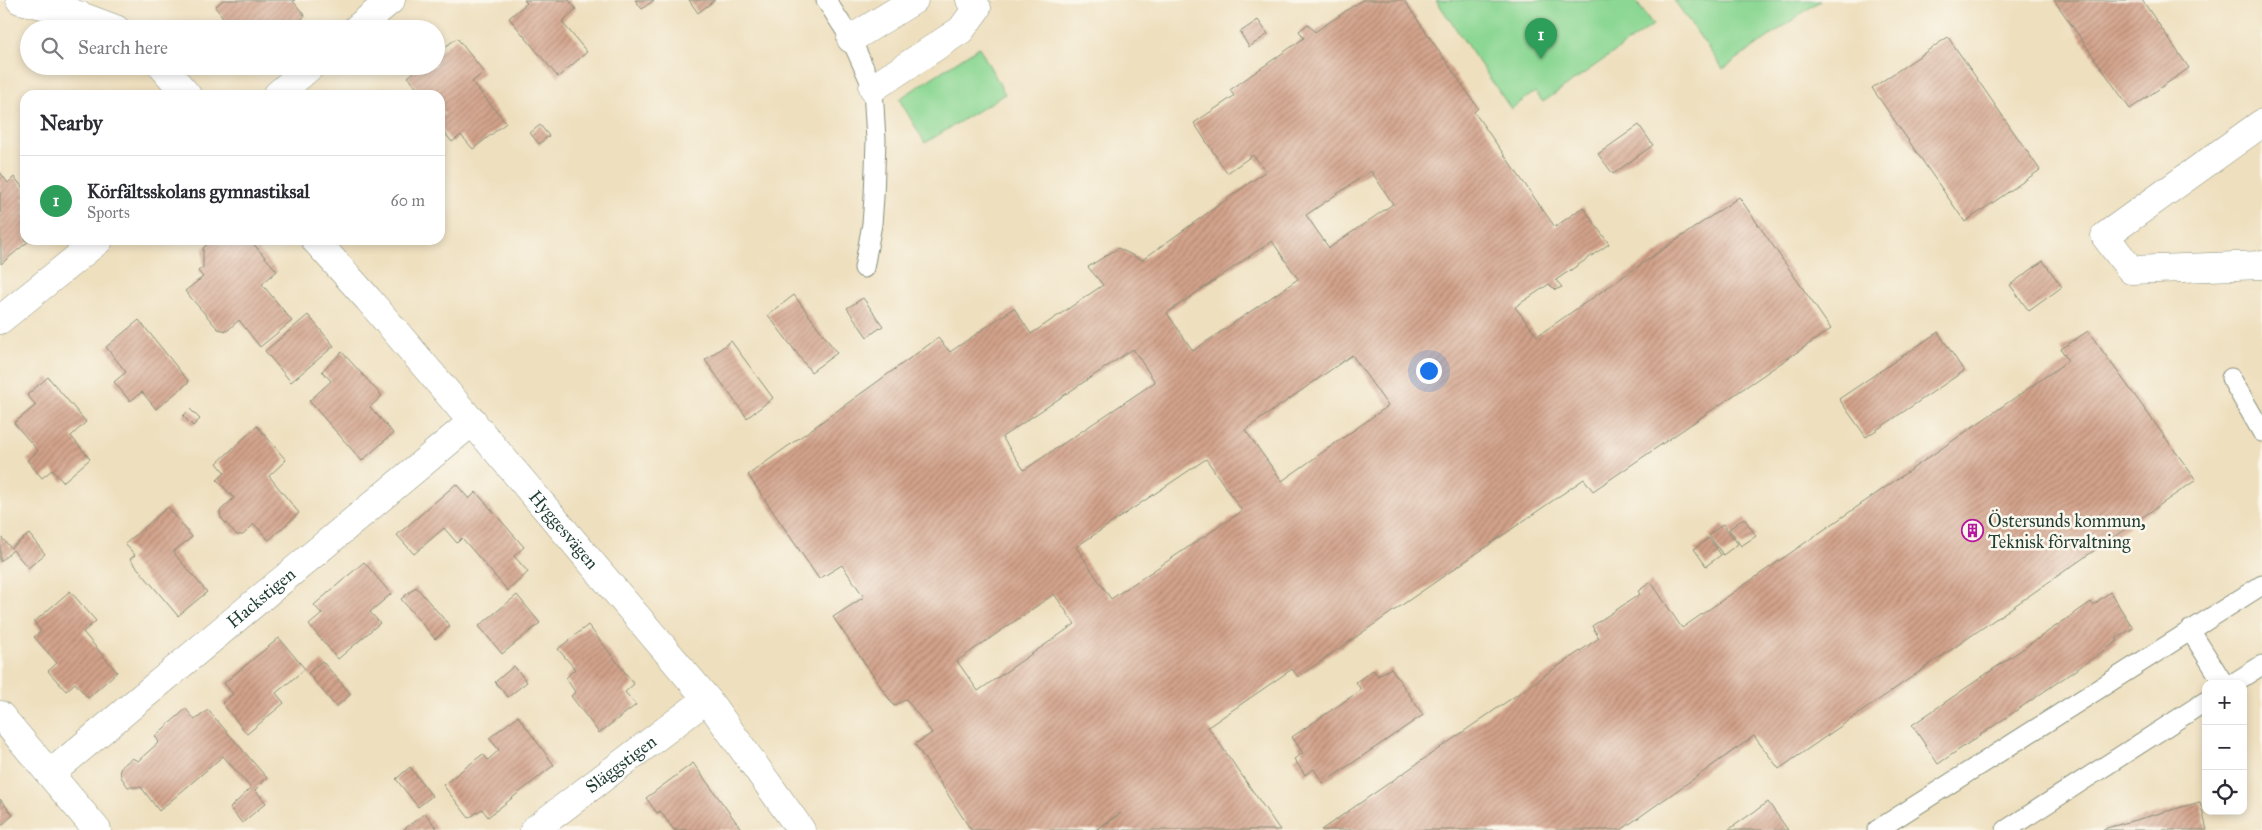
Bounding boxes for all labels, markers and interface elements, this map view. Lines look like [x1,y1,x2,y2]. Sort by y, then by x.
pin: 1 [1525,18,1557,59]
search box [20,20,445,75]
icon: search [38,34,66,62]
text: Search here [78,36,168,59]
text: Nearby [40,110,103,136]
text: Körfältsskolans gymnastiksal [87,180,310,203]
text: 1 [53,191,59,210]
text: 60 m [391,191,425,210]
text: Sports [87,203,130,222]
your location [1416,358,1442,384]
street label: Hyggesvägen [524,486,603,574]
place label: Östersunds kommun, Teknisk förvaltning [1988,509,2146,554]
building icon: Östersunds kommun, Teknisk förvaltning [1960,519,1984,543]
street label: Hackstigen [222,563,300,633]
map controls [2202,680,2247,815]
button: + [2202,680,2247,725]
button: − [2202,725,2247,770]
street label: Släggstigen [581,730,661,798]
button: locate [2202,770,2247,815]

